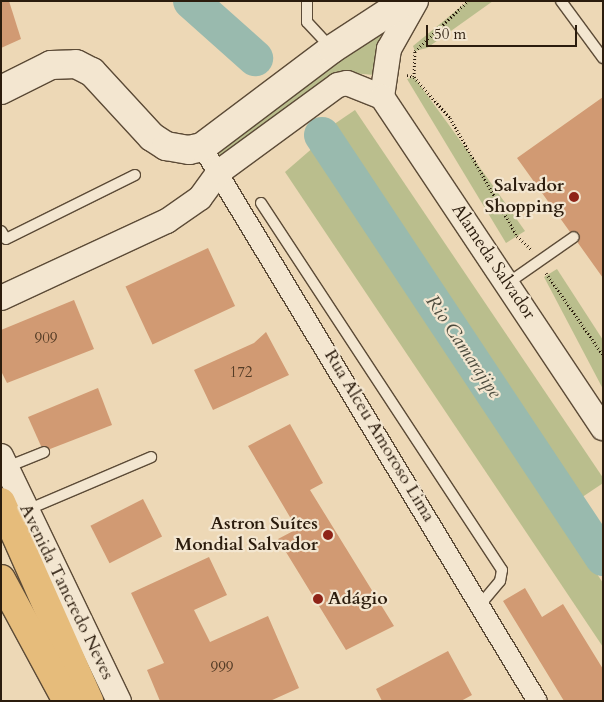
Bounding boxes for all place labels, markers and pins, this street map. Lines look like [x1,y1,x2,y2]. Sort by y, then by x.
place label: Salvador Shopping [485,176,564,218]
marker: Salvador Shopping [568,191,580,203]
place label: Astron Suítes Mondial Salvador [175,514,318,556]
marker: Astron Suítes Mondial Salvador [322,529,334,541]
place label: Adágio [328,588,388,610]
marker: Adágio [312,593,324,605]

